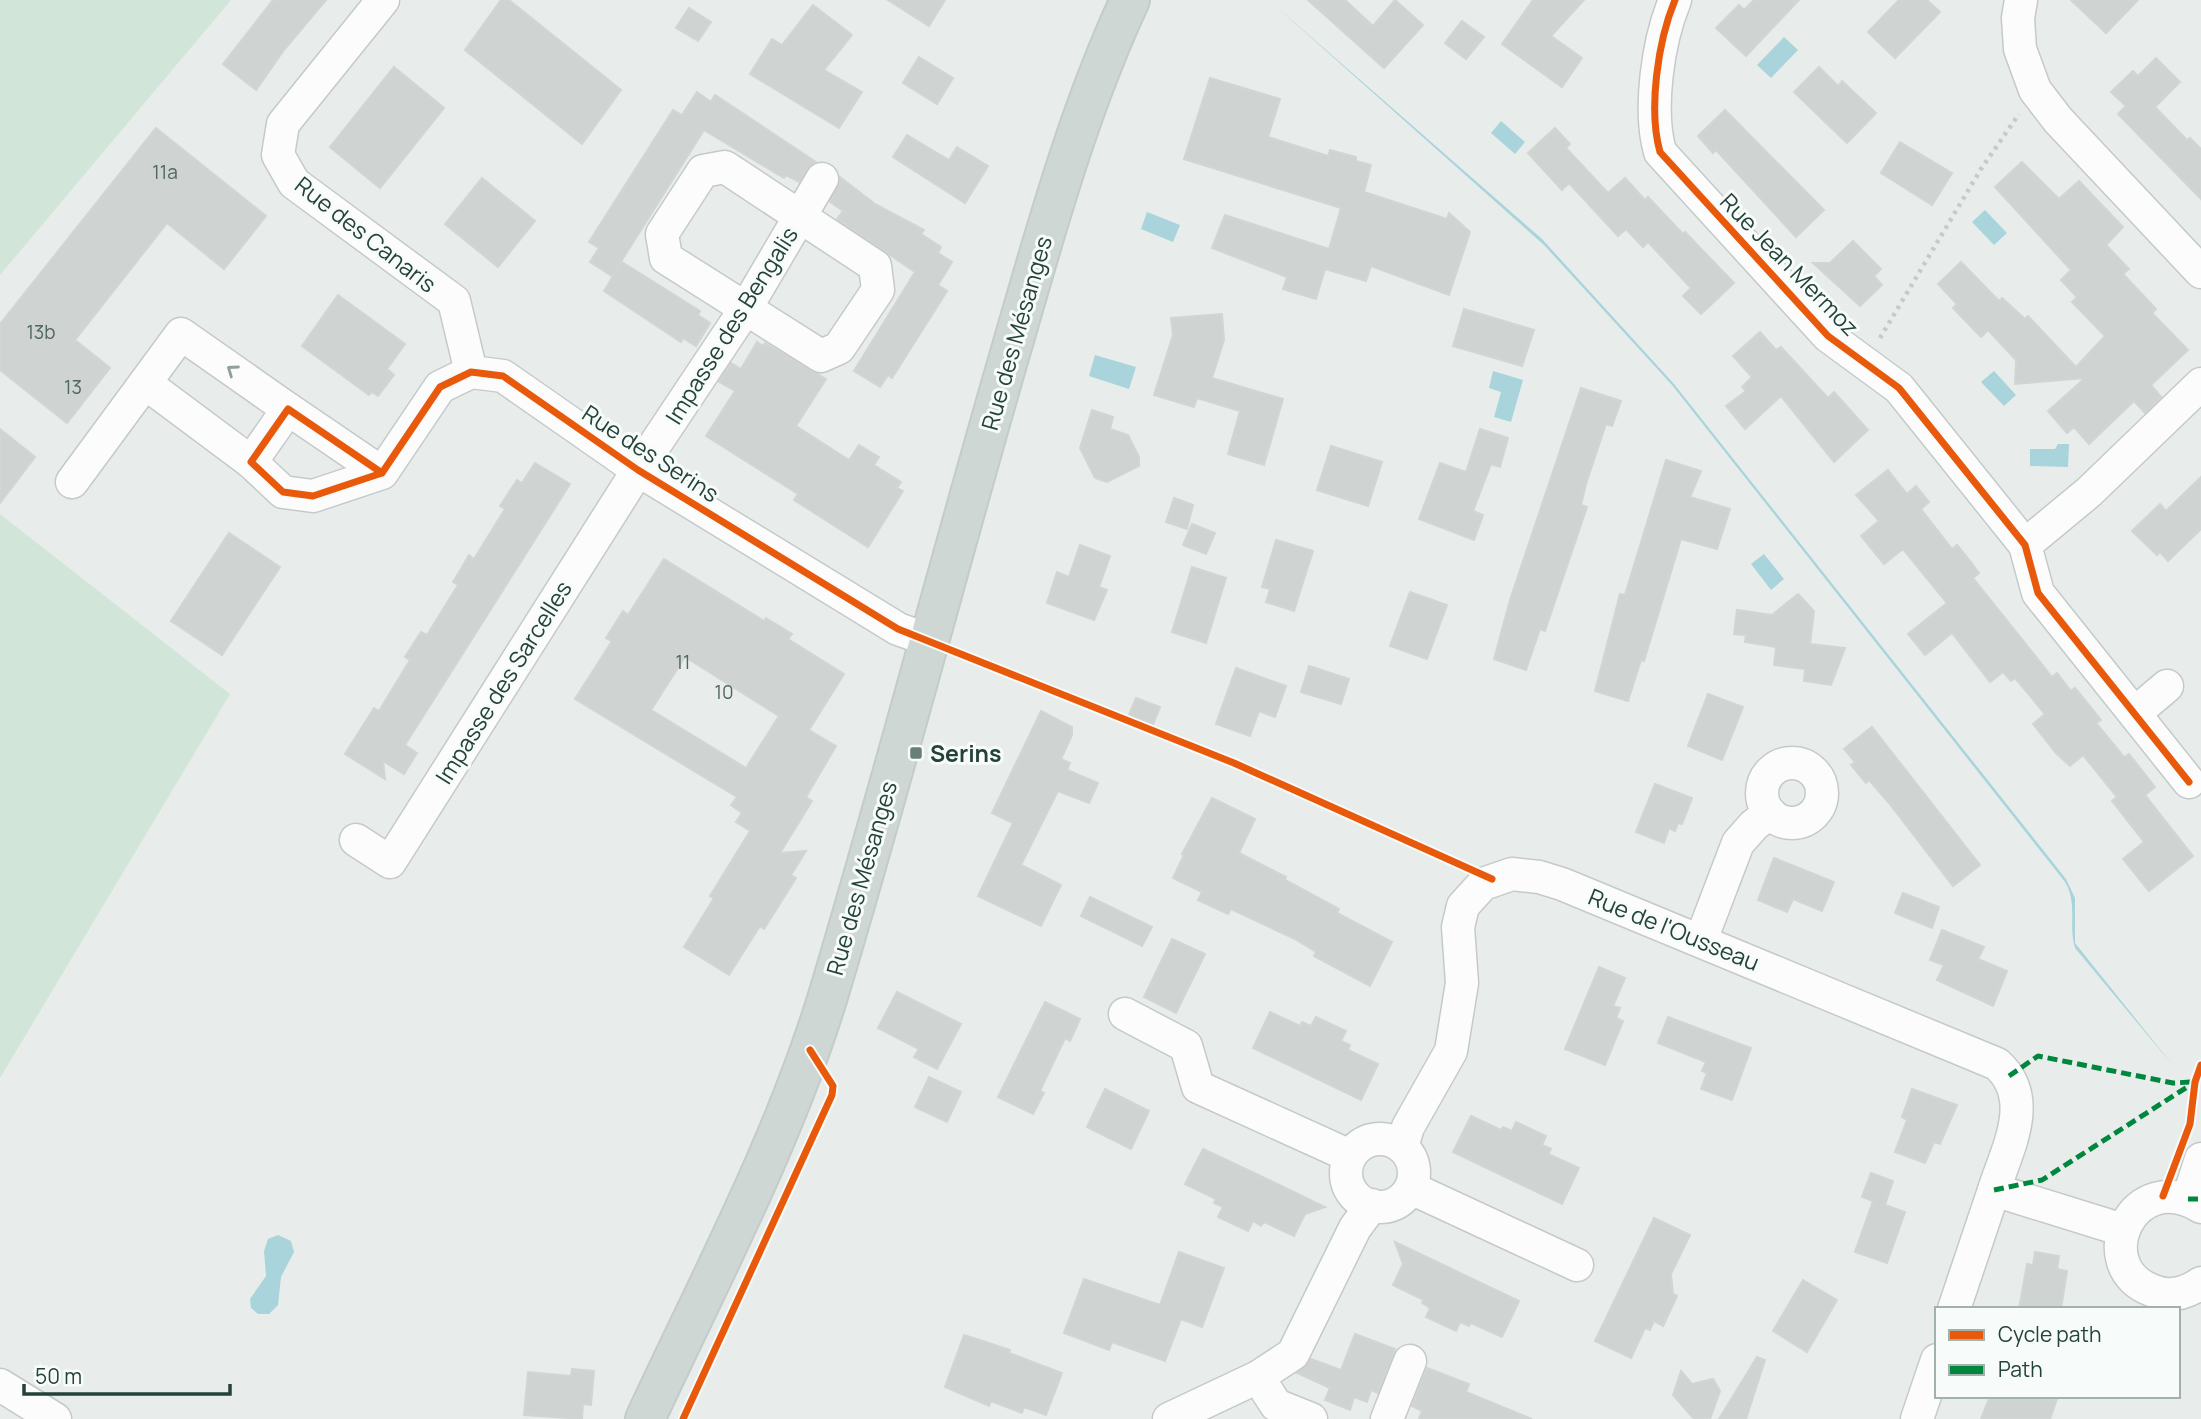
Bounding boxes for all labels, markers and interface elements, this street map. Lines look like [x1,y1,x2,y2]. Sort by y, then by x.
house number: 11a [152,159,178,185]
street label: Rue des Canaris [289,169,443,299]
street label: Rue Jean Mermoz [1714,186,1866,342]
street label: Impasse des Bengalis [657,220,805,430]
street label: Rue des Mésanges [973,232,1059,434]
house number: 13b [26,319,56,345]
one-way arrow [227,366,240,378]
house number: 13 [64,374,82,400]
street label: Rue des Serins [576,397,726,509]
street label: Impasse des Sarcelles [427,574,579,790]
house number: 11 [676,649,690,675]
house number: 10 [714,679,734,705]
place label: Serins [930,737,1001,769]
marker: Serins [908,745,924,761]
street label: Rue des Mésanges [818,777,904,979]
street label: Rue de l'Ousseau [1584,880,1764,978]
legend [1935,1307,2180,1398]
text: Cycle path [1998,1320,2101,1348]
scale bar [24,1352,231,1396]
text: Path [1998,1355,2043,1383]
text: 50 m [35,1362,82,1390]

